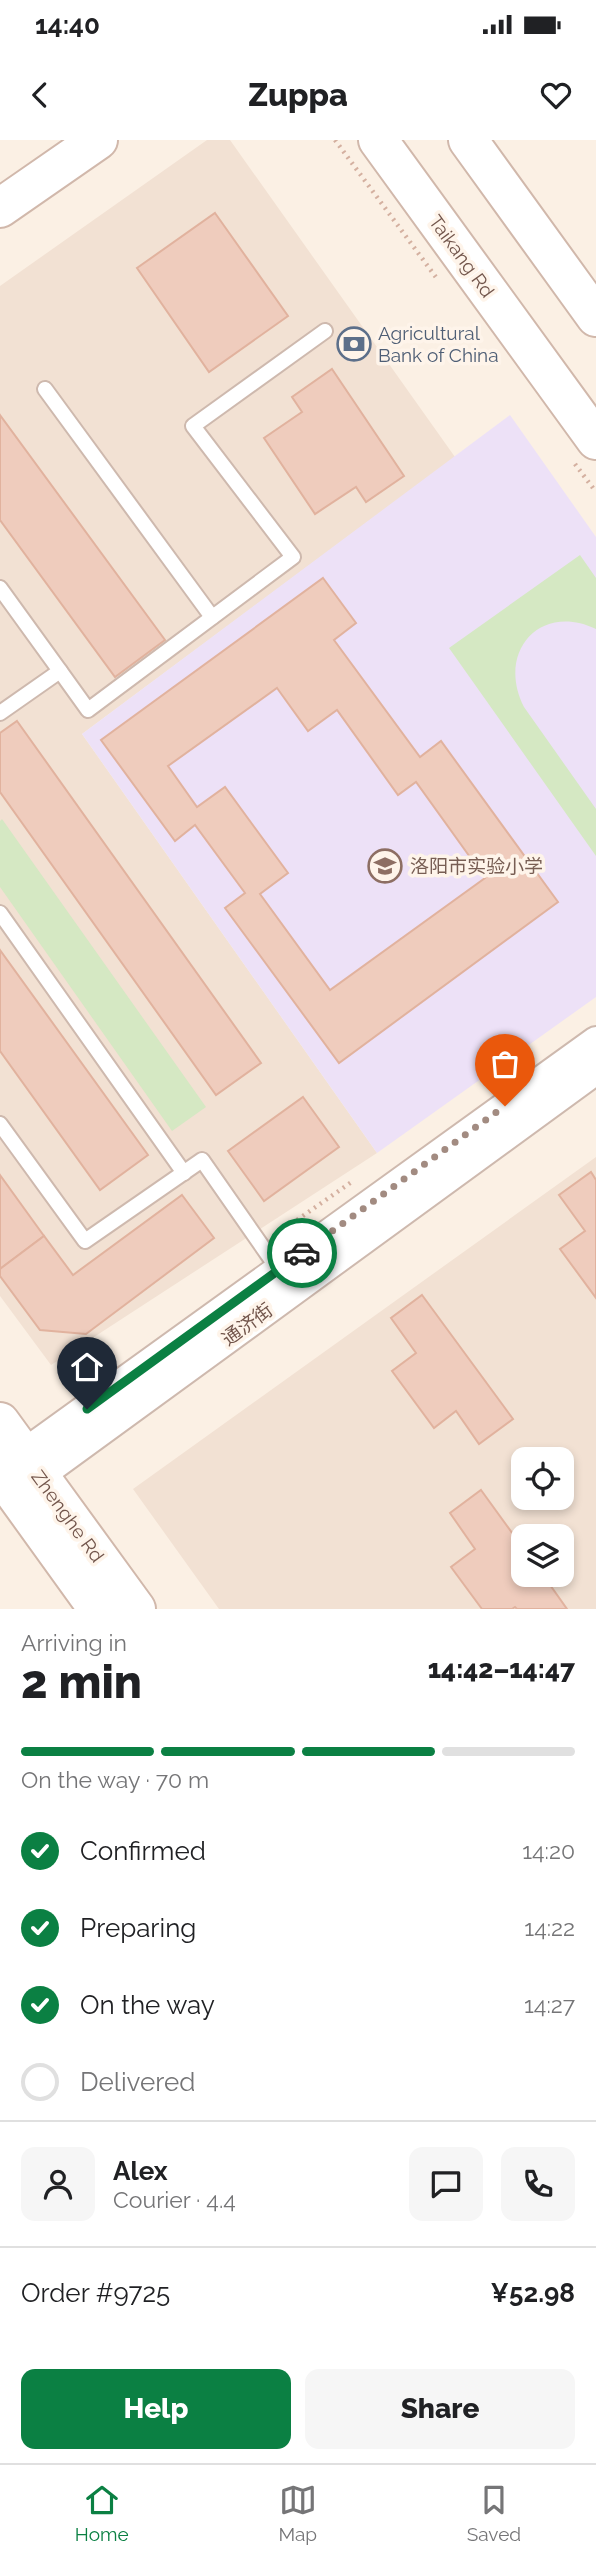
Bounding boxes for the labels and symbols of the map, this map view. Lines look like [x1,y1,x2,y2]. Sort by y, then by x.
street label: Taikang Rd [425,211,499,301]
place label: Agricultural Bank of China [378,322,499,366]
bank icon: Agricultural Bank of China [335,325,373,363]
school or university icon: 洛阳市实验小学 [366,847,404,885]
place label: 洛阳市实验小学 [410,855,543,877]
pin [475,1034,535,1106]
courier [267,1218,337,1288]
street label: 通济街 [217,1298,277,1350]
pin [57,1337,117,1409]
street label: Zhenghe Rd [27,1466,109,1566]

